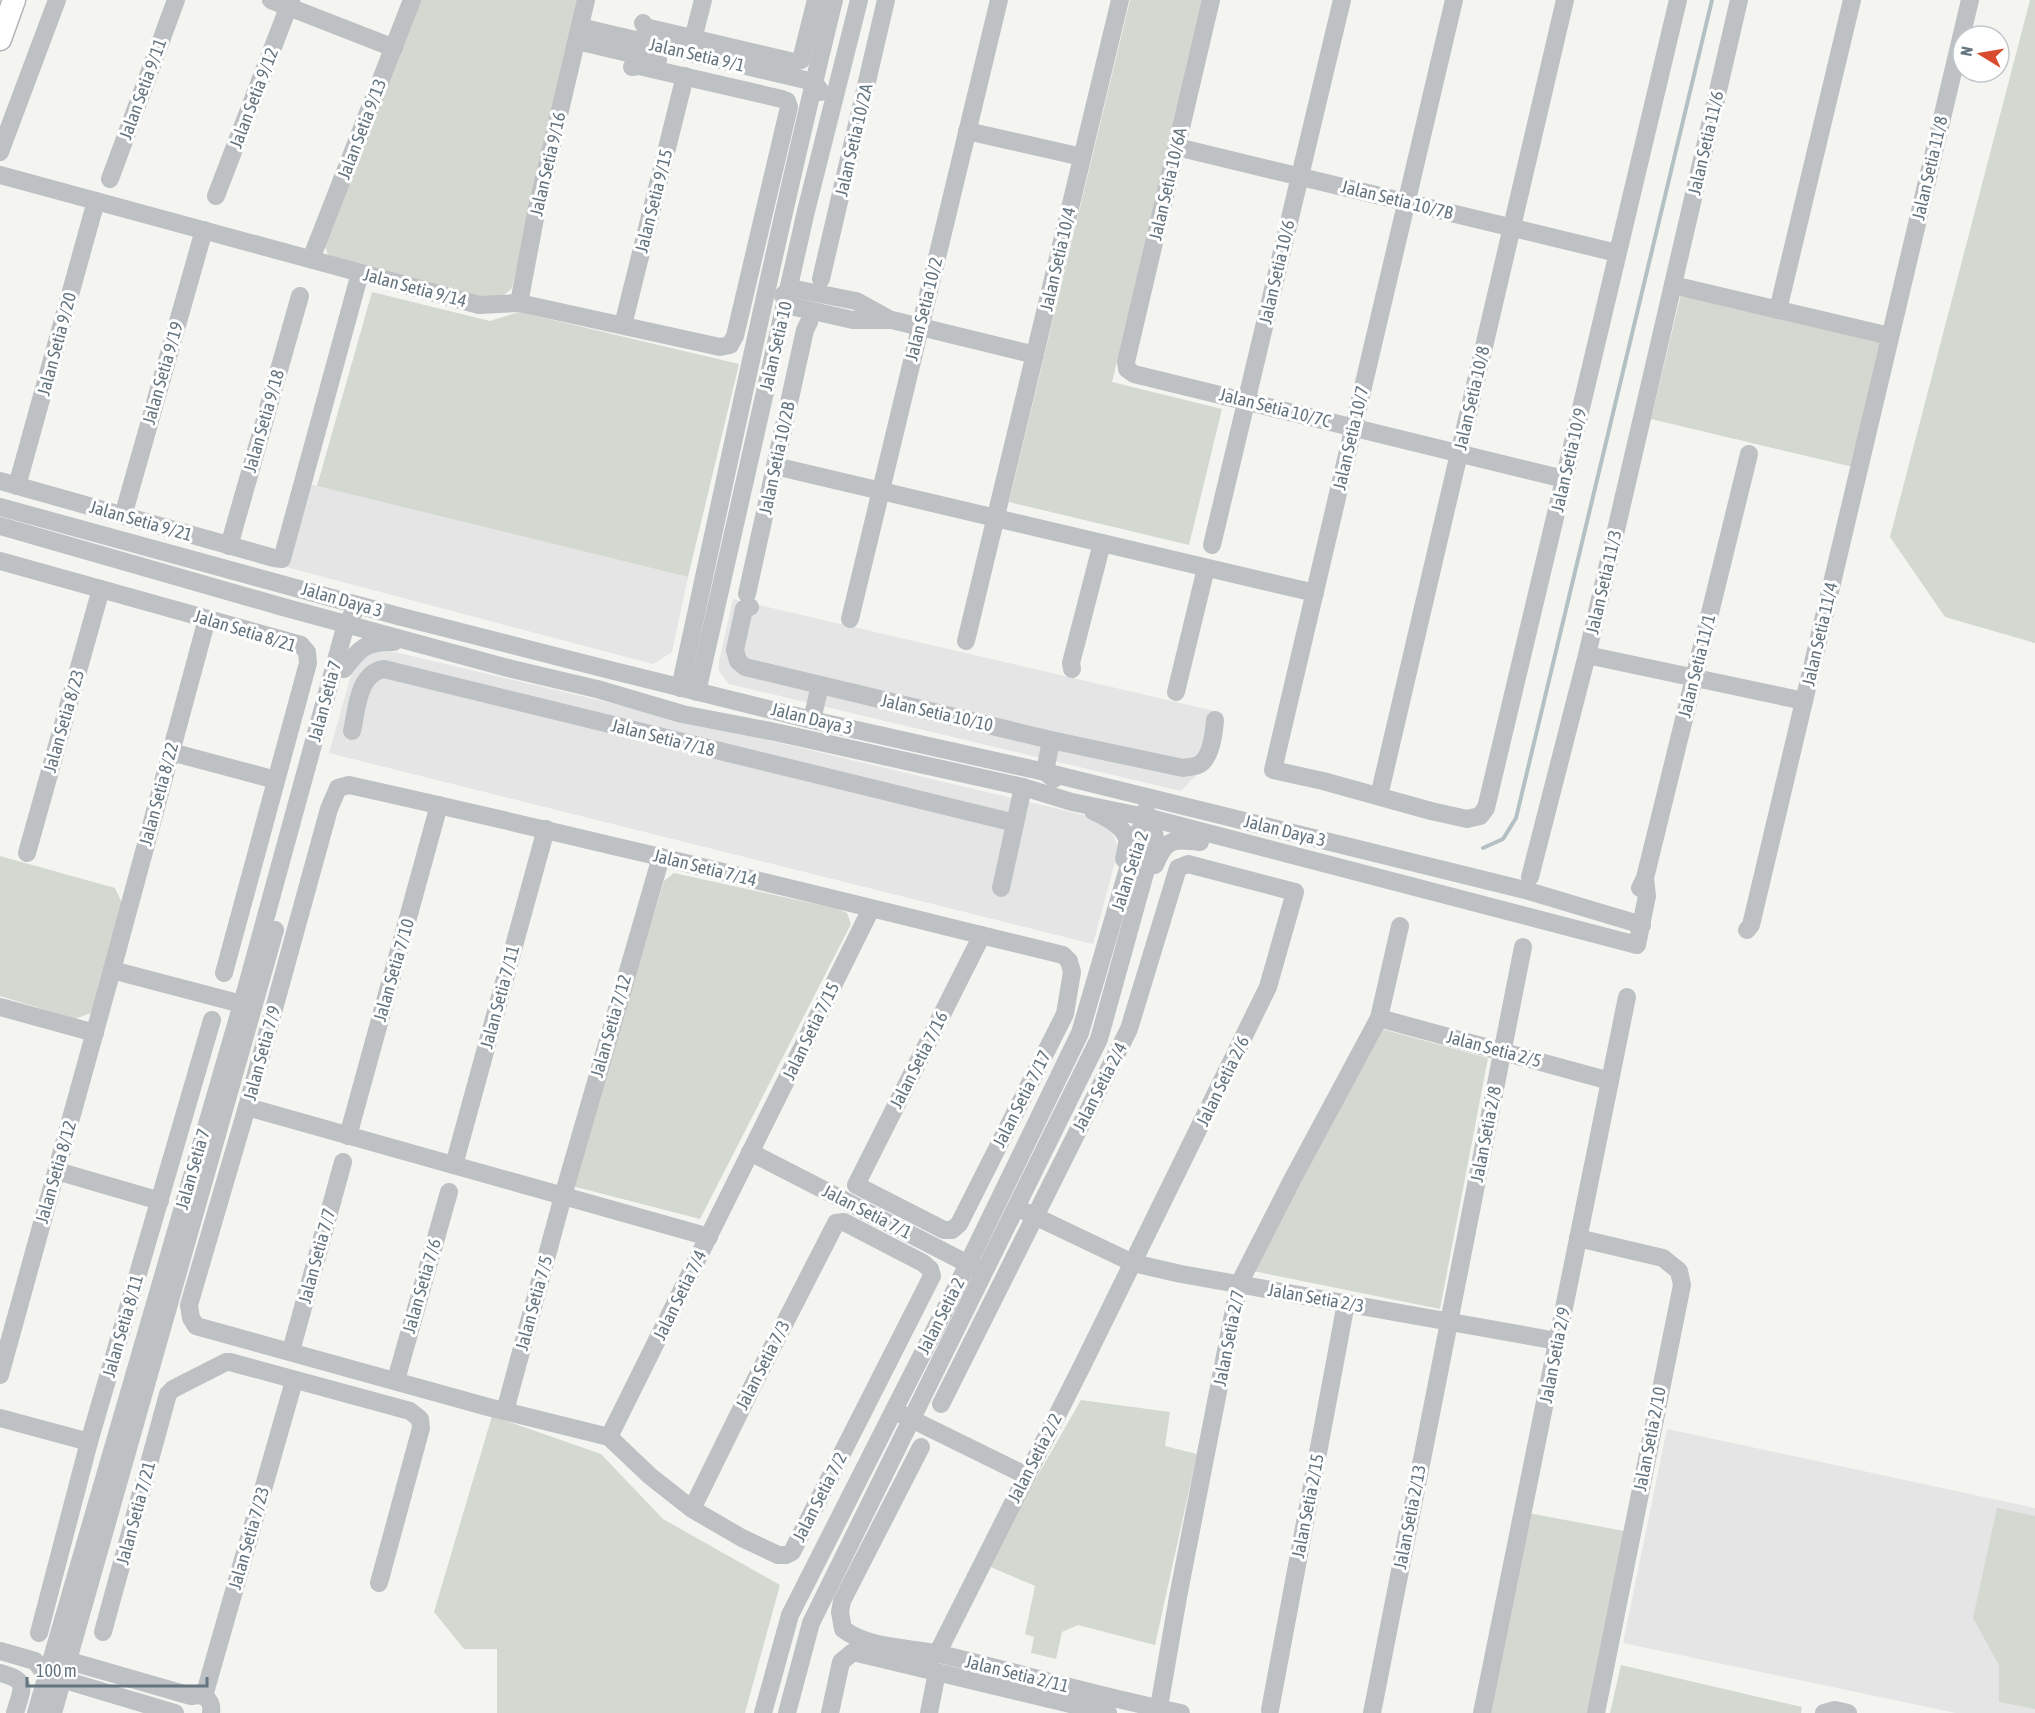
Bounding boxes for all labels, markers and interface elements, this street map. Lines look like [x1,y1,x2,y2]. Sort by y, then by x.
north arrow [1951,24,2011,84]
street label: Jalan Setia 9/1 [647,33,747,76]
street label: Jalan Setia 9/11 [115,36,170,142]
street label: Jalan Setia 9/12 [225,45,282,151]
text: N [1957,45,1976,57]
street label: Jalan Setia 9/13 [333,76,390,182]
street label: Jalan Setia 10/2A [830,82,877,198]
street label: Jalan Setia 11/6 [1683,89,1728,197]
street label: Jalan Setia 9/16 [525,110,570,218]
street label: Jalan Setia 11/8 [1907,114,1952,222]
street label: Jalan Setia 10/6A [1144,126,1191,242]
street label: Jalan Setia 9/15 [631,147,677,255]
street label: Jalan Setia 10/7B [1339,175,1456,224]
street label: Jalan Setia 10/4 [1035,205,1080,313]
street label: Jalan Setia 10/6 [1254,218,1299,326]
street label: Jalan Setia 10/2 [901,255,947,363]
street label: Jalan Setia 9/14 [361,264,469,311]
street label: Jalan Setia 9/20 [33,290,80,398]
street label: Jalan Setia 10 [755,299,796,393]
street label: Jalan Setia 9/19 [138,319,187,427]
street label: Jalan Setia 10/8 [1449,344,1494,452]
street label: Jalan Setia 9/18 [239,367,288,475]
street label: Jalan Setia 10/7C [1217,384,1333,431]
street label: Jalan Setia 10/7 [1328,384,1373,492]
street label: Jalan Setia 10/2B [754,399,799,516]
street label: Jalan Setia 10/9 [1546,406,1591,514]
street label: Jalan Setia 9/21 [87,496,195,545]
street label: Jalan Setia 11/3 [1581,528,1626,636]
street label: Jalan Daya 3 [299,578,385,621]
street label: Jalan Setia 11/4 [1797,580,1842,688]
street label: Jalan Setia 8/21 [191,605,299,656]
street label: Jalan Setia 11/1 [1674,612,1720,720]
street label: Jalan Setia 7 [304,658,345,744]
street label: Jalan Setia 8/23 [39,667,88,775]
street label: Jalan Setia 10/10 [879,689,995,736]
street label: Jalan Daya 3 [769,698,855,739]
street label: Jalan Setia 7/18 [609,715,717,761]
street label: Jalan Setia 8/22 [135,740,182,848]
street label: Jalan Daya 3 [1242,810,1328,851]
street label: Jalan Setia 2 [1107,828,1152,913]
street label: Jalan Setia 7/14 [651,845,759,891]
street label: Jalan Setia 7/10 [369,916,418,1024]
street label: Jalan Setia 7/11 [476,943,523,1051]
street label: Jalan Setia 7/12 [586,972,635,1080]
street label: Jalan Setia 7/15 [778,979,843,1083]
street label: Jalan Setia 7/9 [239,1003,284,1103]
street label: Jalan Setia 7/16 [885,1008,952,1112]
street label: Jalan Setia 2/5 [1444,1026,1544,1071]
street label: Jalan Setia 2/6 [1192,1032,1253,1129]
street label: Jalan Setia 2/4 [1068,1039,1131,1135]
street label: Jalan Setia 7/17 [988,1047,1055,1151]
street label: Jalan Setia 2/8 [1466,1084,1505,1184]
street label: Jalan Setia 8/12 [31,1118,80,1226]
street label: Jalan Setia 7 [171,1126,214,1212]
street label: Jalan Setia 7/1 [819,1180,915,1243]
street label: Jalan Setia 7/7 [294,1206,339,1306]
street label: Jalan Setia 7/6 [398,1236,445,1336]
street label: Jalan Setia 7/4 [649,1246,710,1343]
street label: Jalan Setia 7/5 [511,1253,556,1353]
street label: Jalan Setia 8/11 [98,1272,147,1380]
street label: Jalan Setia 2 [912,1274,969,1357]
street label: Jalan Setia 2/3 [1266,1279,1366,1316]
street label: Jalan Setia 2/7 [1209,1288,1248,1388]
street label: Jalan Setia 2/9 [1535,1305,1574,1405]
street label: Jalan Setia 7/3 [731,1317,794,1413]
street label: Jalan Setia 2/10 [1629,1385,1670,1493]
street label: Jalan Setia 2/2 [1003,1410,1066,1506]
street label: Jalan Setia 7/2 [788,1449,851,1545]
street label: Jalan Setia 2/15 [1287,1452,1328,1560]
street label: Jalan Setia 7/21 [112,1459,159,1567]
street label: Jalan Setia 2/13 [1389,1463,1430,1571]
street label: Jalan Setia 7/23 [224,1484,273,1592]
scale bar [27,1650,207,1688]
street label: Jalan Setia 2/11 [963,1651,1071,1697]
text: 100 m [36,1660,77,1681]

